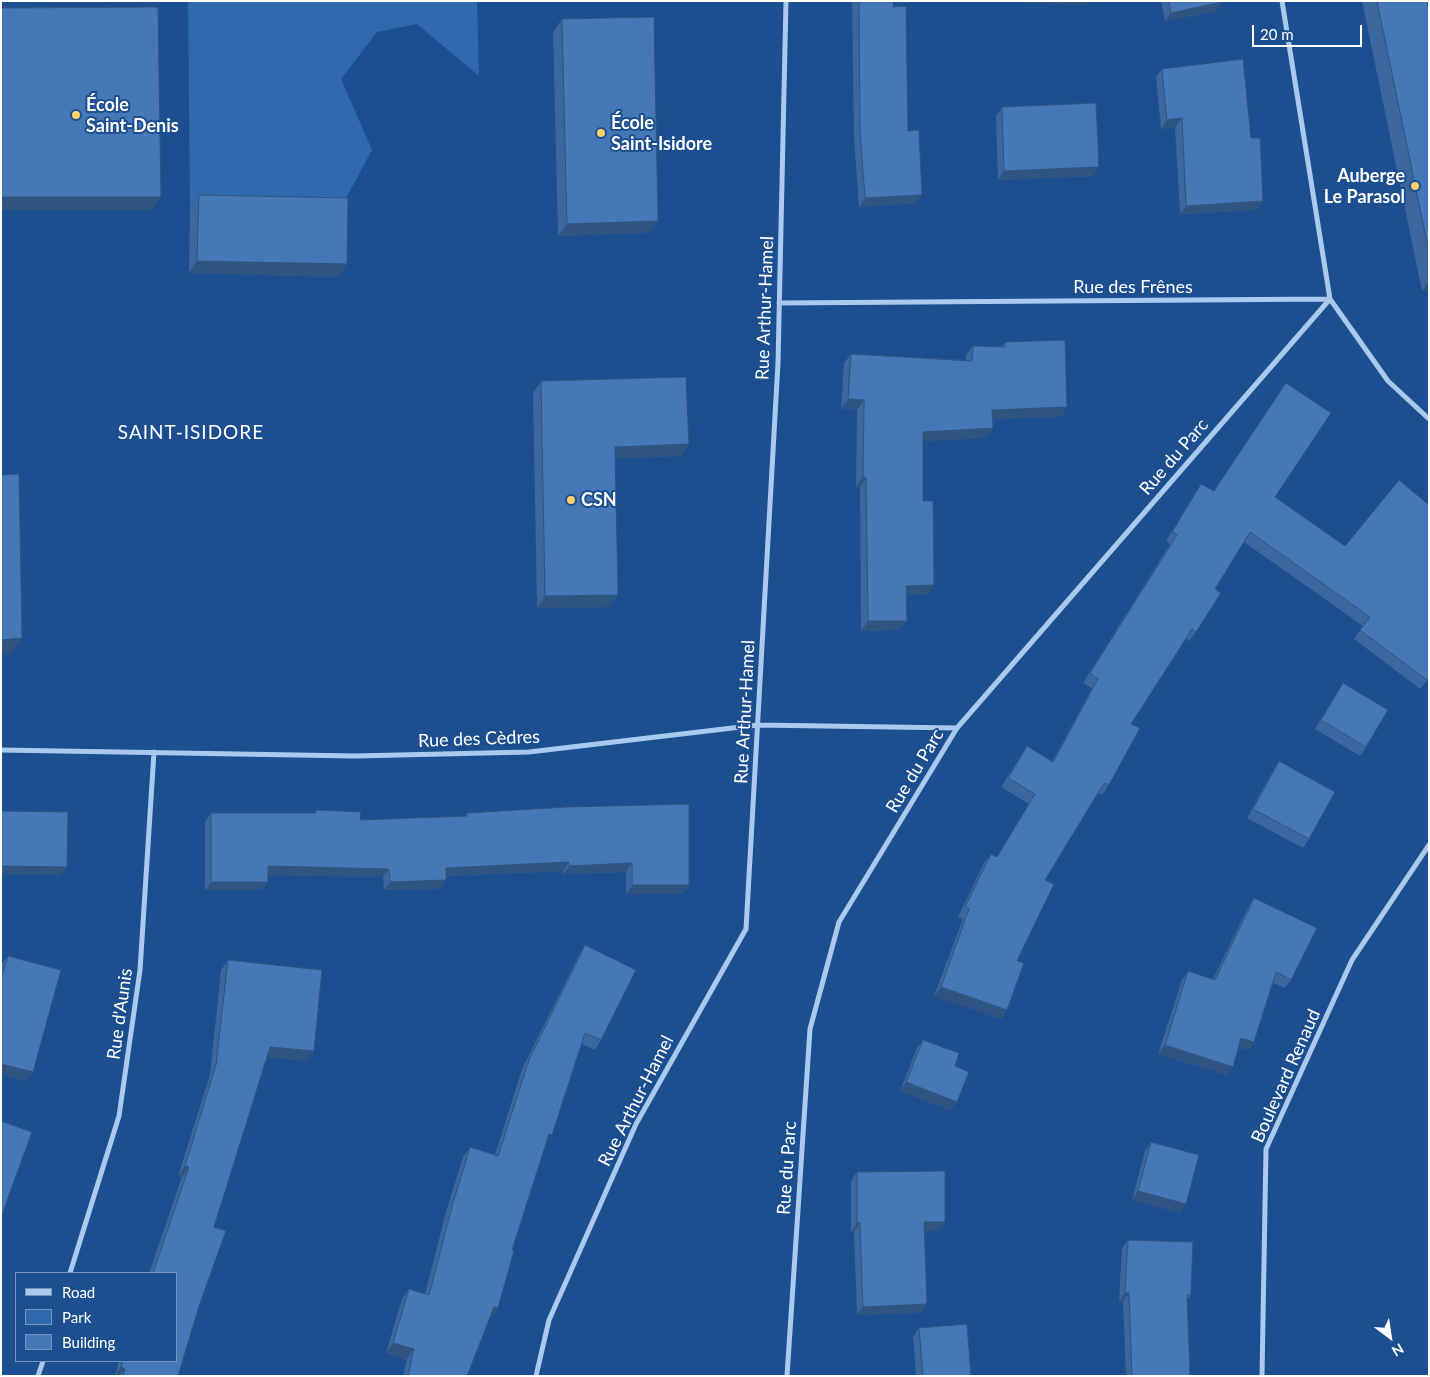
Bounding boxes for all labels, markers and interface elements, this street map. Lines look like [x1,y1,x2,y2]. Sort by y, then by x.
scale bar [1255,15,1365,47]
text: 20 m [1260,25,1294,43]
place label: École Saint-Denis [86,94,179,136]
marker: École Saint-Denis [70,109,82,121]
place label: École Saint-Isidore [611,112,712,154]
marker: École Saint-Isidore [595,127,607,139]
place label: Auberge Le Parasol [1324,165,1405,208]
marker: Auberge Le Parasol [1409,180,1421,192]
street label: Rue Arthur-Hamel [752,236,778,380]
street label: Rue des Frênes [1073,276,1193,298]
street label: Rue du Parc [1135,414,1213,500]
district label: SAINT-ISIDORE [116,422,266,444]
place label: CSN [581,489,617,511]
marker: CSN [565,494,577,506]
street label: Rue Arthur-Hamel [730,639,760,785]
street label: Rue du Parc [882,725,948,817]
street label: Rue des Cèdres [418,726,540,752]
street label: Rue d'Aunis [103,967,137,1061]
street label: Boulevard Renaud [1247,1006,1325,1146]
street label: Rue Arthur-Hamel [594,1032,678,1170]
street label: Rue du Parc [773,1120,801,1216]
legend [15,1272,178,1362]
text: Road [62,1283,95,1301]
text: Park [62,1308,91,1326]
north arrow [1365,1312,1415,1362]
text: Building [62,1333,115,1351]
text: N [1389,1340,1407,1360]

